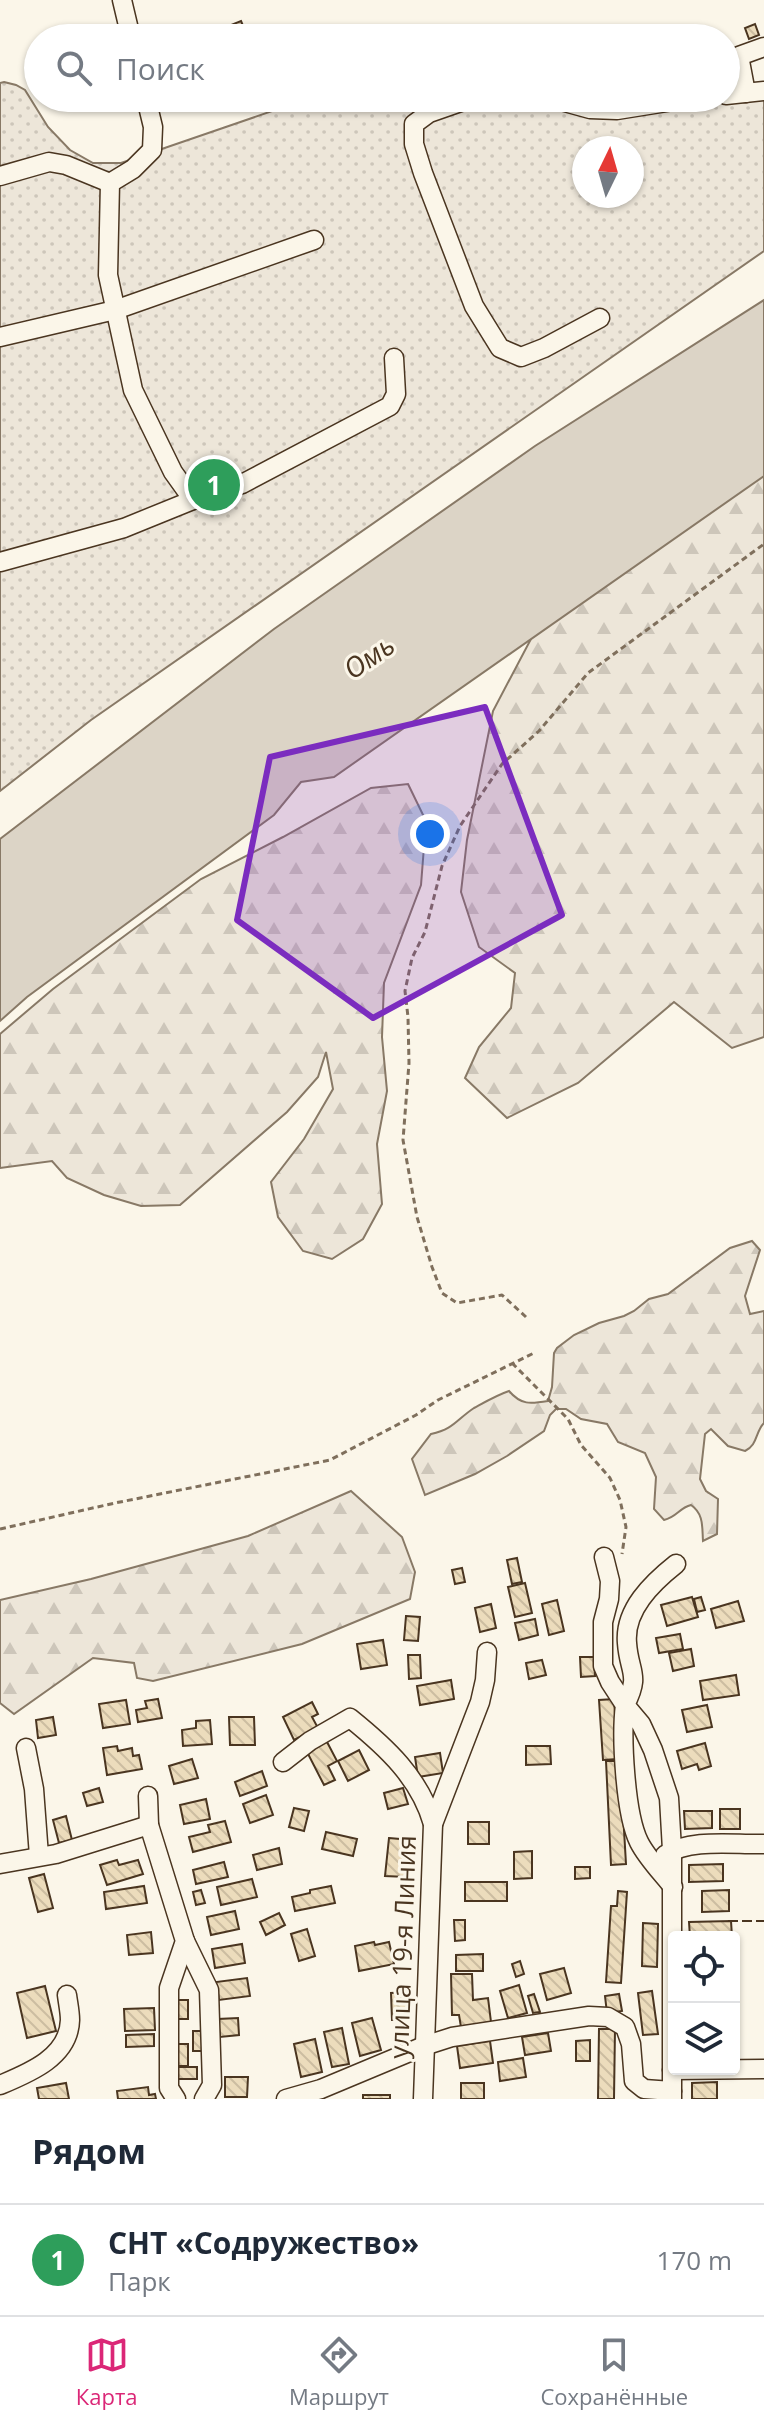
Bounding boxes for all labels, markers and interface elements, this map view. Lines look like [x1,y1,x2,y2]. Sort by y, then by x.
search box [24,24,740,112]
icon: search [52,46,96,90]
text: Поиск [116,48,205,89]
north arrow [572,136,644,208]
pin: 1 [188,455,240,515]
water label: Омь [335,625,402,687]
your location [410,814,450,854]
street label: улица 19-я Линия [380,1835,424,2059]
map controls [668,1931,740,2075]
button: locate [668,1931,740,2003]
button: layers [668,2003,740,2075]
text: Рядом [32,2128,146,2174]
text: СНТ «Содружество» [108,2222,419,2263]
text: 1 [51,2242,65,2278]
text: 170 m [657,2242,732,2278]
text: Парк [108,2263,171,2299]
tab: Карта [76,2333,137,2411]
tab: Маршрут [289,2333,389,2411]
tab: Сохранённые [541,2333,688,2411]

